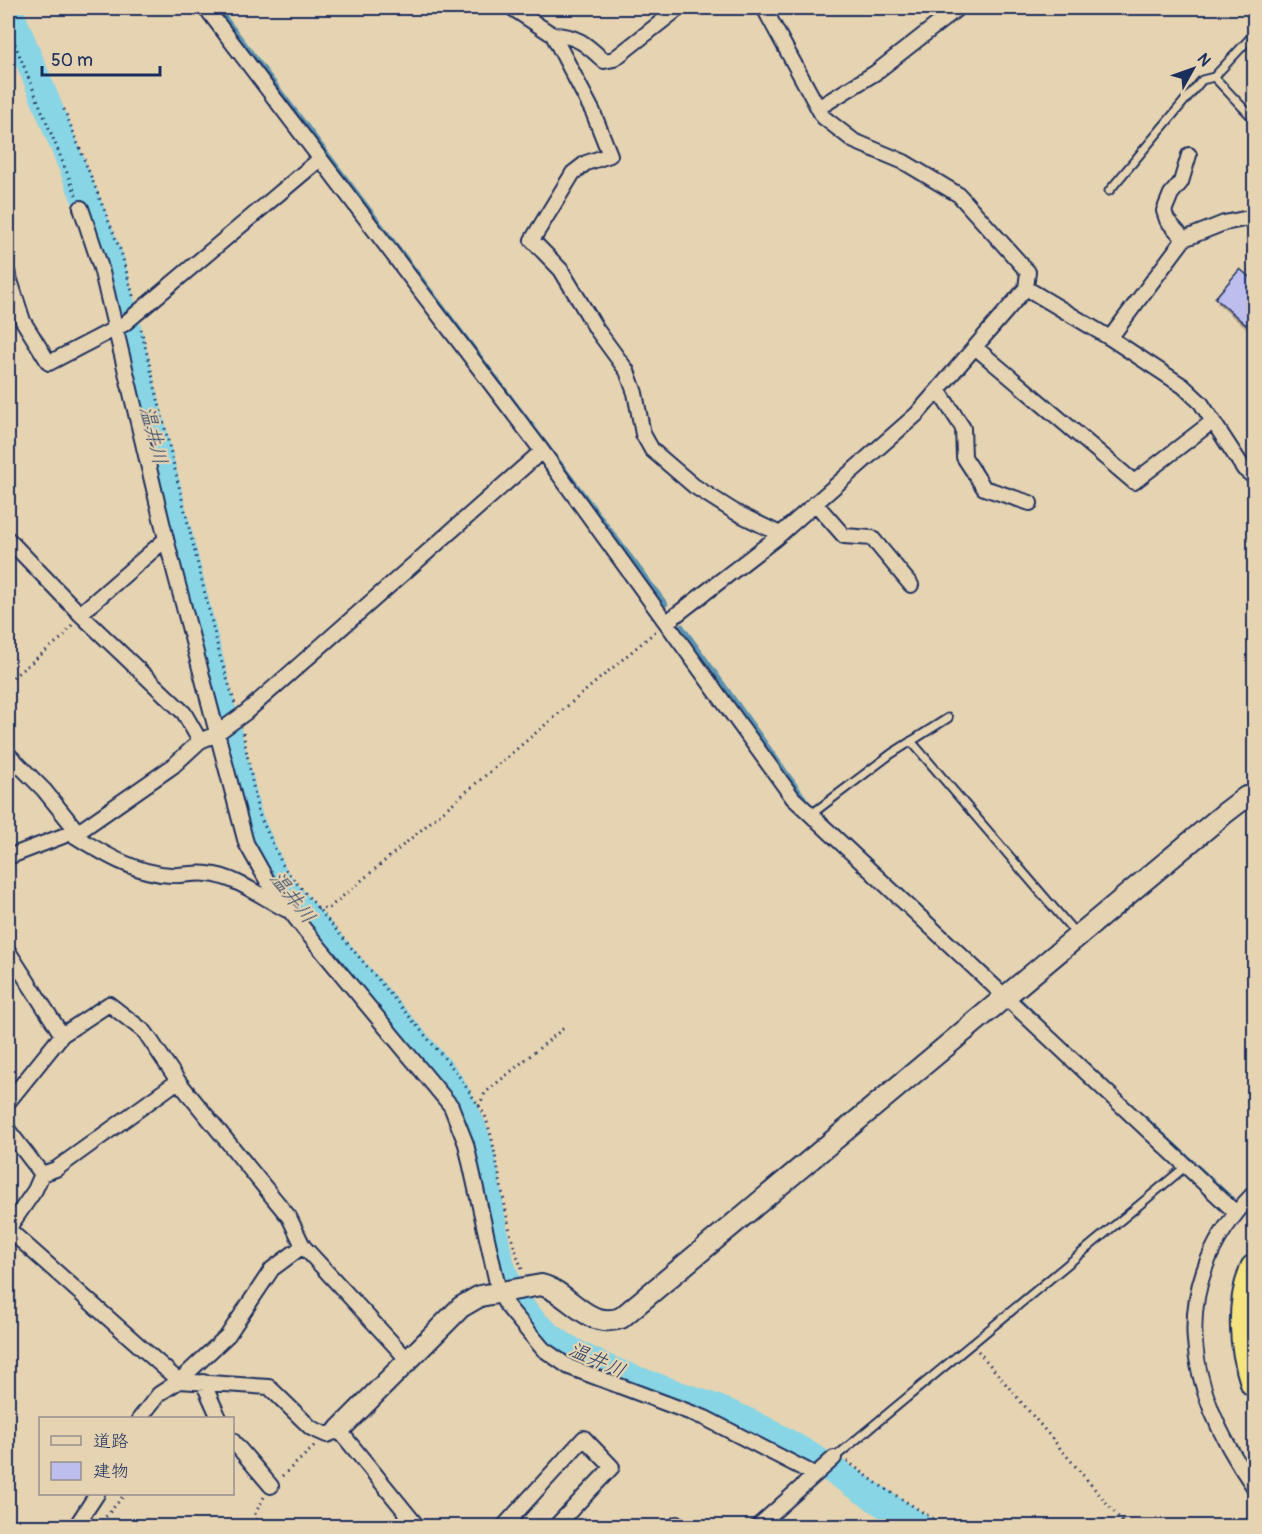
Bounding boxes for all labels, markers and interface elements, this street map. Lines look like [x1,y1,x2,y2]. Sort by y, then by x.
scale bar [42,39,160,77]
north arrow [1163,39,1223,99]
text: 50 m [51,49,93,72]
text: N [1193,49,1215,71]
water label: 温井川 [135,403,173,467]
water label: 温井川 [265,866,321,928]
water label: 温井川 [565,1336,629,1384]
legend [39,1417,234,1495]
text: 道路 [93,1430,129,1453]
text: 建物 [93,1460,129,1483]

